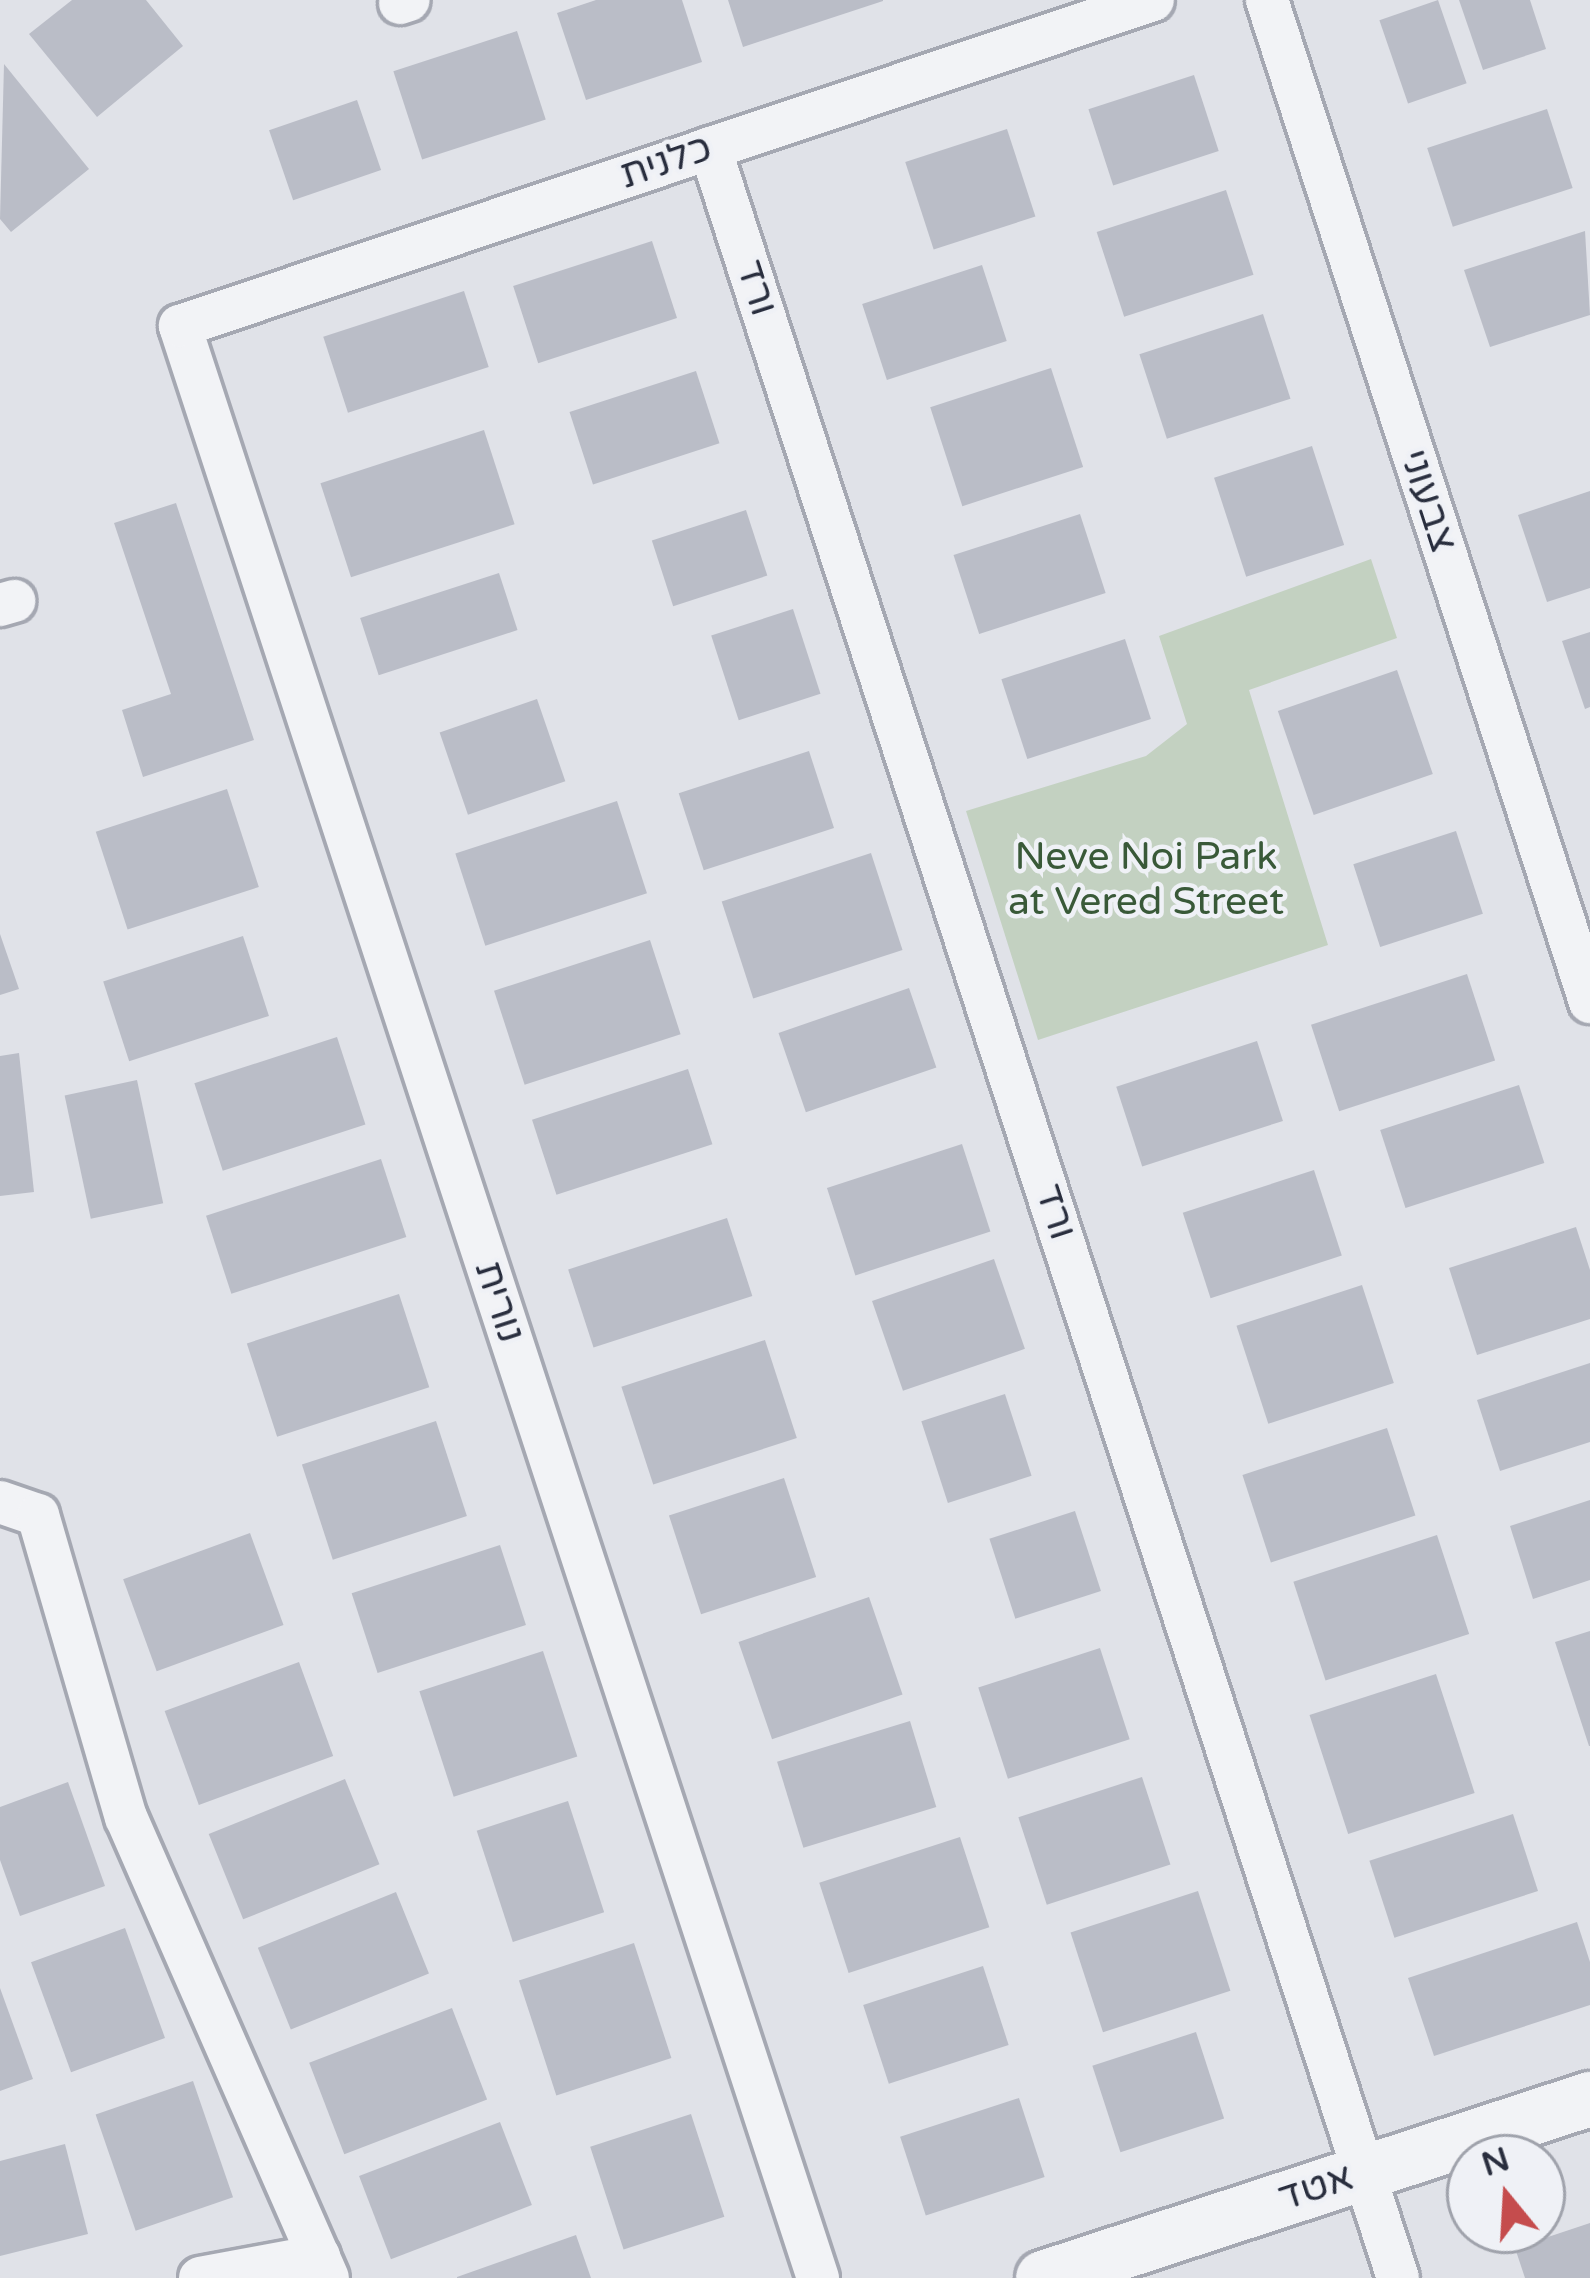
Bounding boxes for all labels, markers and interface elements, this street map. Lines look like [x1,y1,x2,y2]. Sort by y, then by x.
street label: כלנית [614,125,718,199]
street label: ורד [725,254,787,322]
street label: צבעוני [1389,444,1467,558]
park label: Neve Noi Park at Vered Street [1008,835,1284,926]
street label: ורד [1024,1178,1086,1246]
street label: נורית [464,1255,534,1349]
north arrow [1446,2134,1566,2254]
text: N [1477,2139,1514,2185]
street label: אטד [1273,2154,1359,2222]

